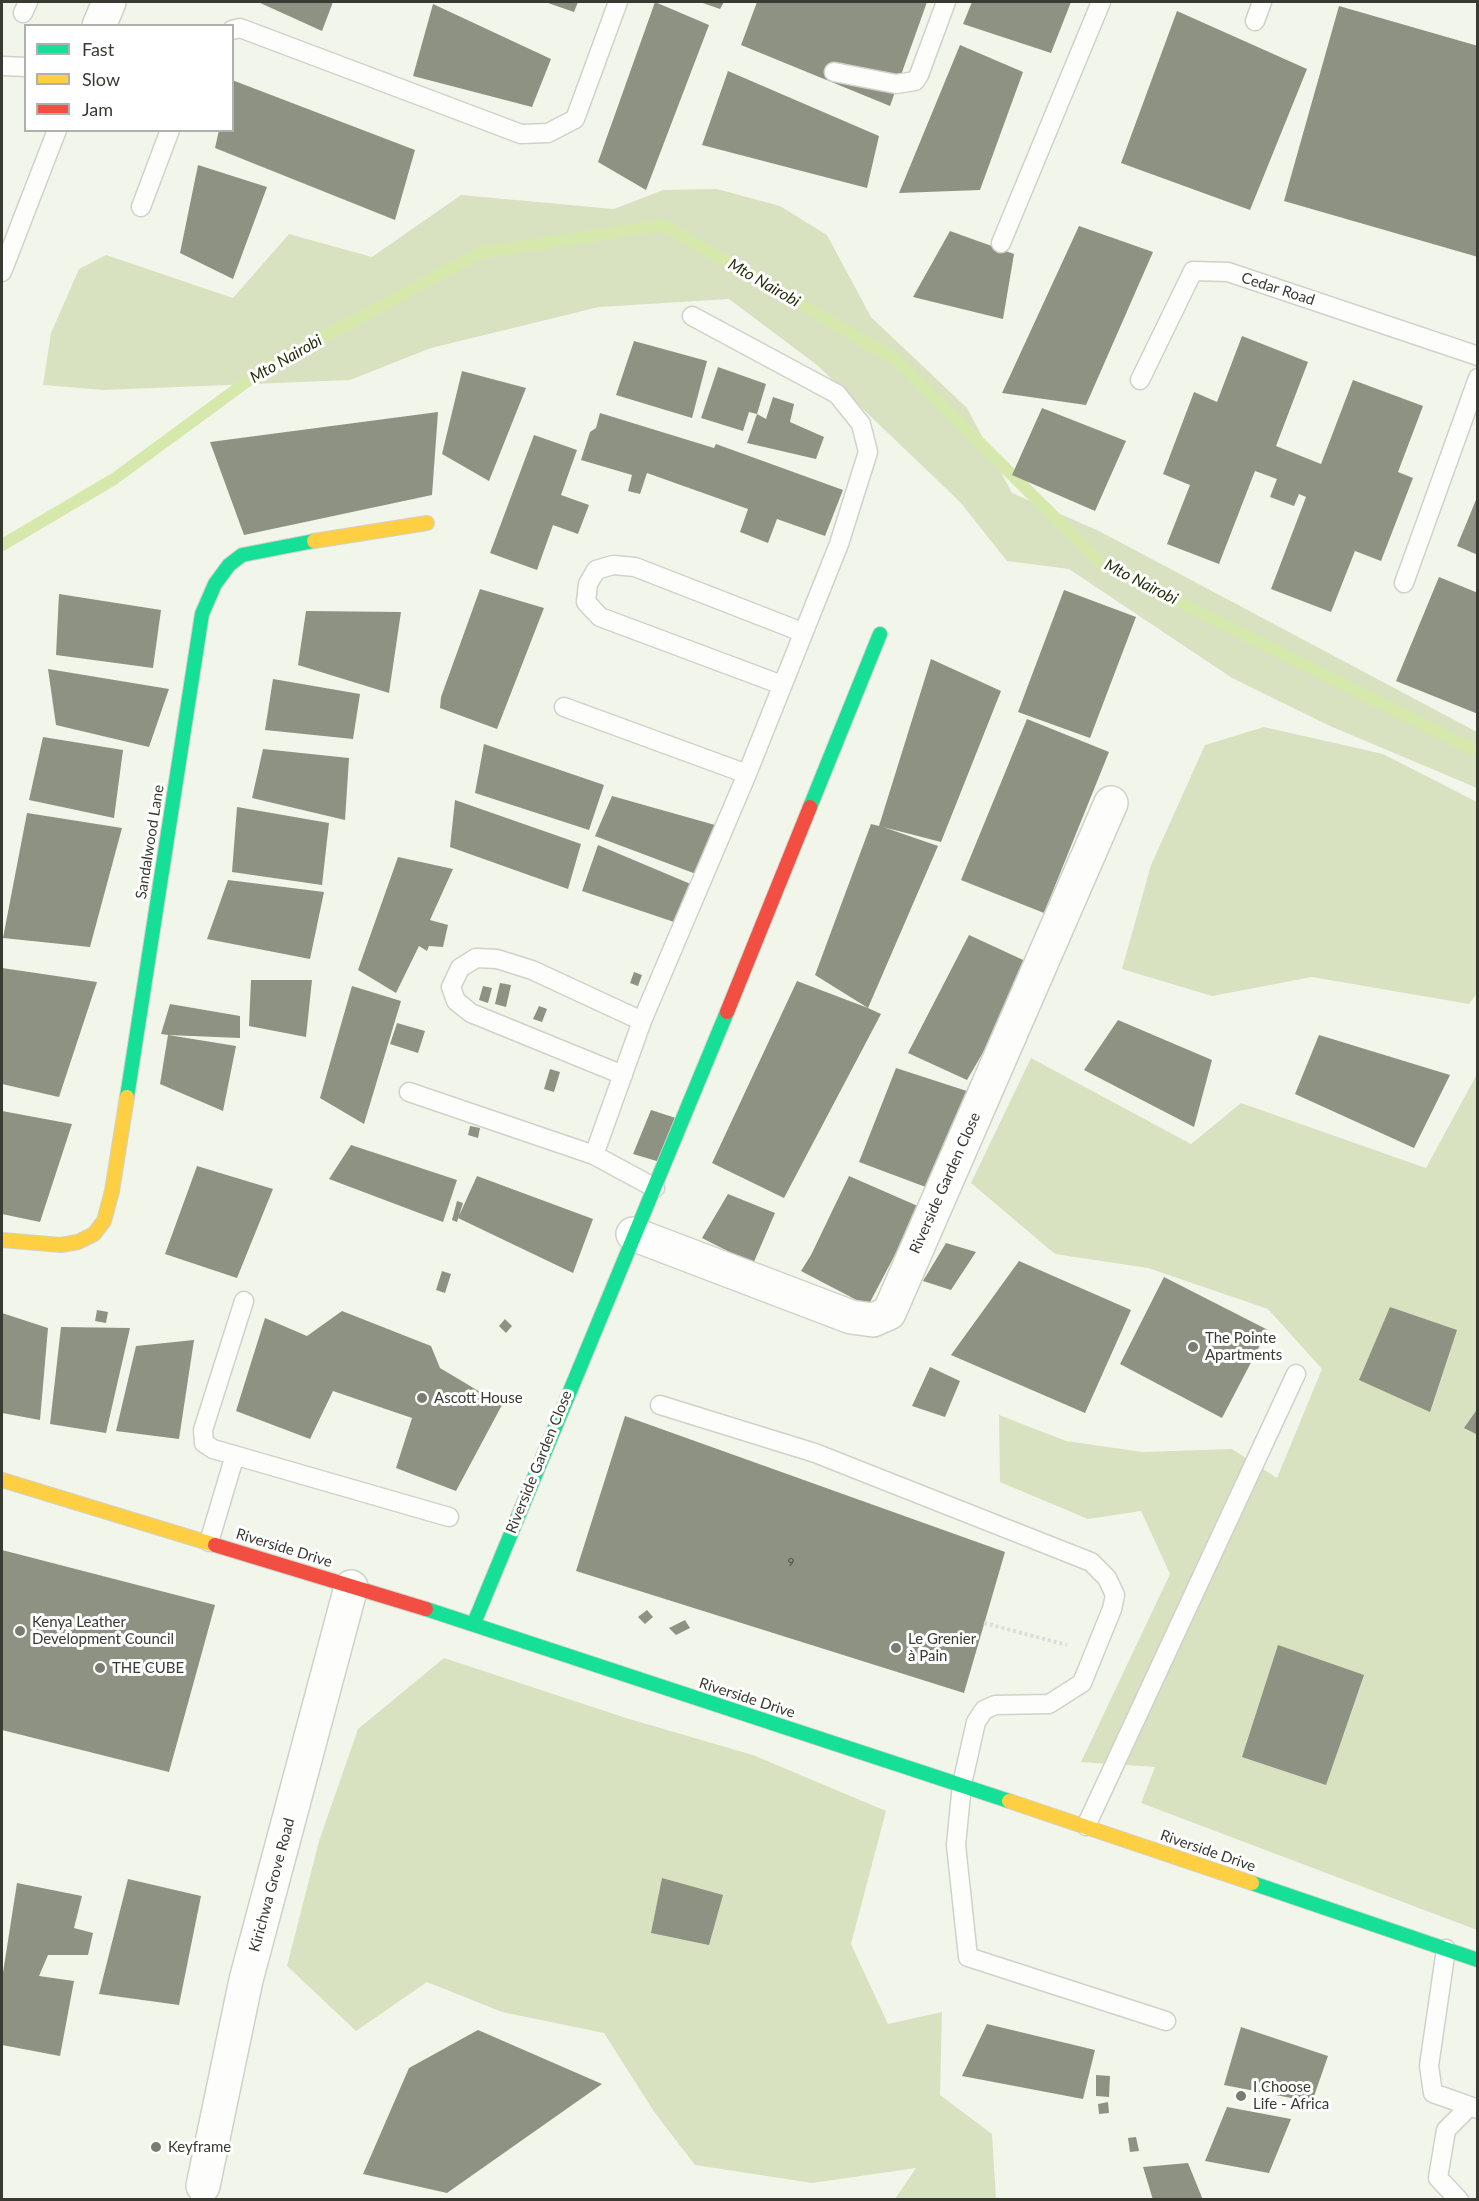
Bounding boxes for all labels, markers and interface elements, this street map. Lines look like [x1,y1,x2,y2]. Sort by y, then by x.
legend [24,24,234,132]
text: Fast [82,38,114,60]
text: Slow [82,68,120,90]
text: Jam [82,98,113,120]
water label: Mto Nairobi [725,255,803,311]
street label: Cedar Road [1239,269,1317,309]
water label: Mto Nairobi [247,331,325,387]
water label: Mto Nairobi [1101,555,1181,609]
street label: Sandalwood Lane [132,783,168,901]
street label: Riverside Garden Close [906,1110,984,1256]
place label: The Pointe Apartments [1205,1329,1282,1364]
marker: The Pointe Apartments [1186,1340,1200,1354]
street label: Riverside Garden Close [502,1388,576,1536]
place label: Ascott House [434,1389,523,1407]
marker: Ascott House [415,1391,429,1405]
street label: Riverside Drive [234,1525,334,1571]
house number: 9 [788,1555,794,1569]
place label: Kenya Leather Development Council [32,1613,174,1648]
marker: Kenya Leather Development Council [13,1624,27,1638]
place label: Le Grenier à Pain [908,1630,976,1665]
marker: Le Grenier à Pain [889,1641,903,1655]
place label: THE CUBE [112,1659,184,1677]
marker: THE CUBE [93,1661,107,1675]
street label: Riverside Drive [697,1674,797,1722]
street label: Kirichwa Grove Road [245,1816,299,1954]
street label: Riverside Drive [1158,1826,1258,1876]
place label: I Choose Life - Africa [1253,2078,1329,2113]
marker: I Choose Life - Africa [1234,2089,1248,2103]
place label: Keyframe [168,2138,231,2156]
marker: Keyframe [149,2140,163,2154]

